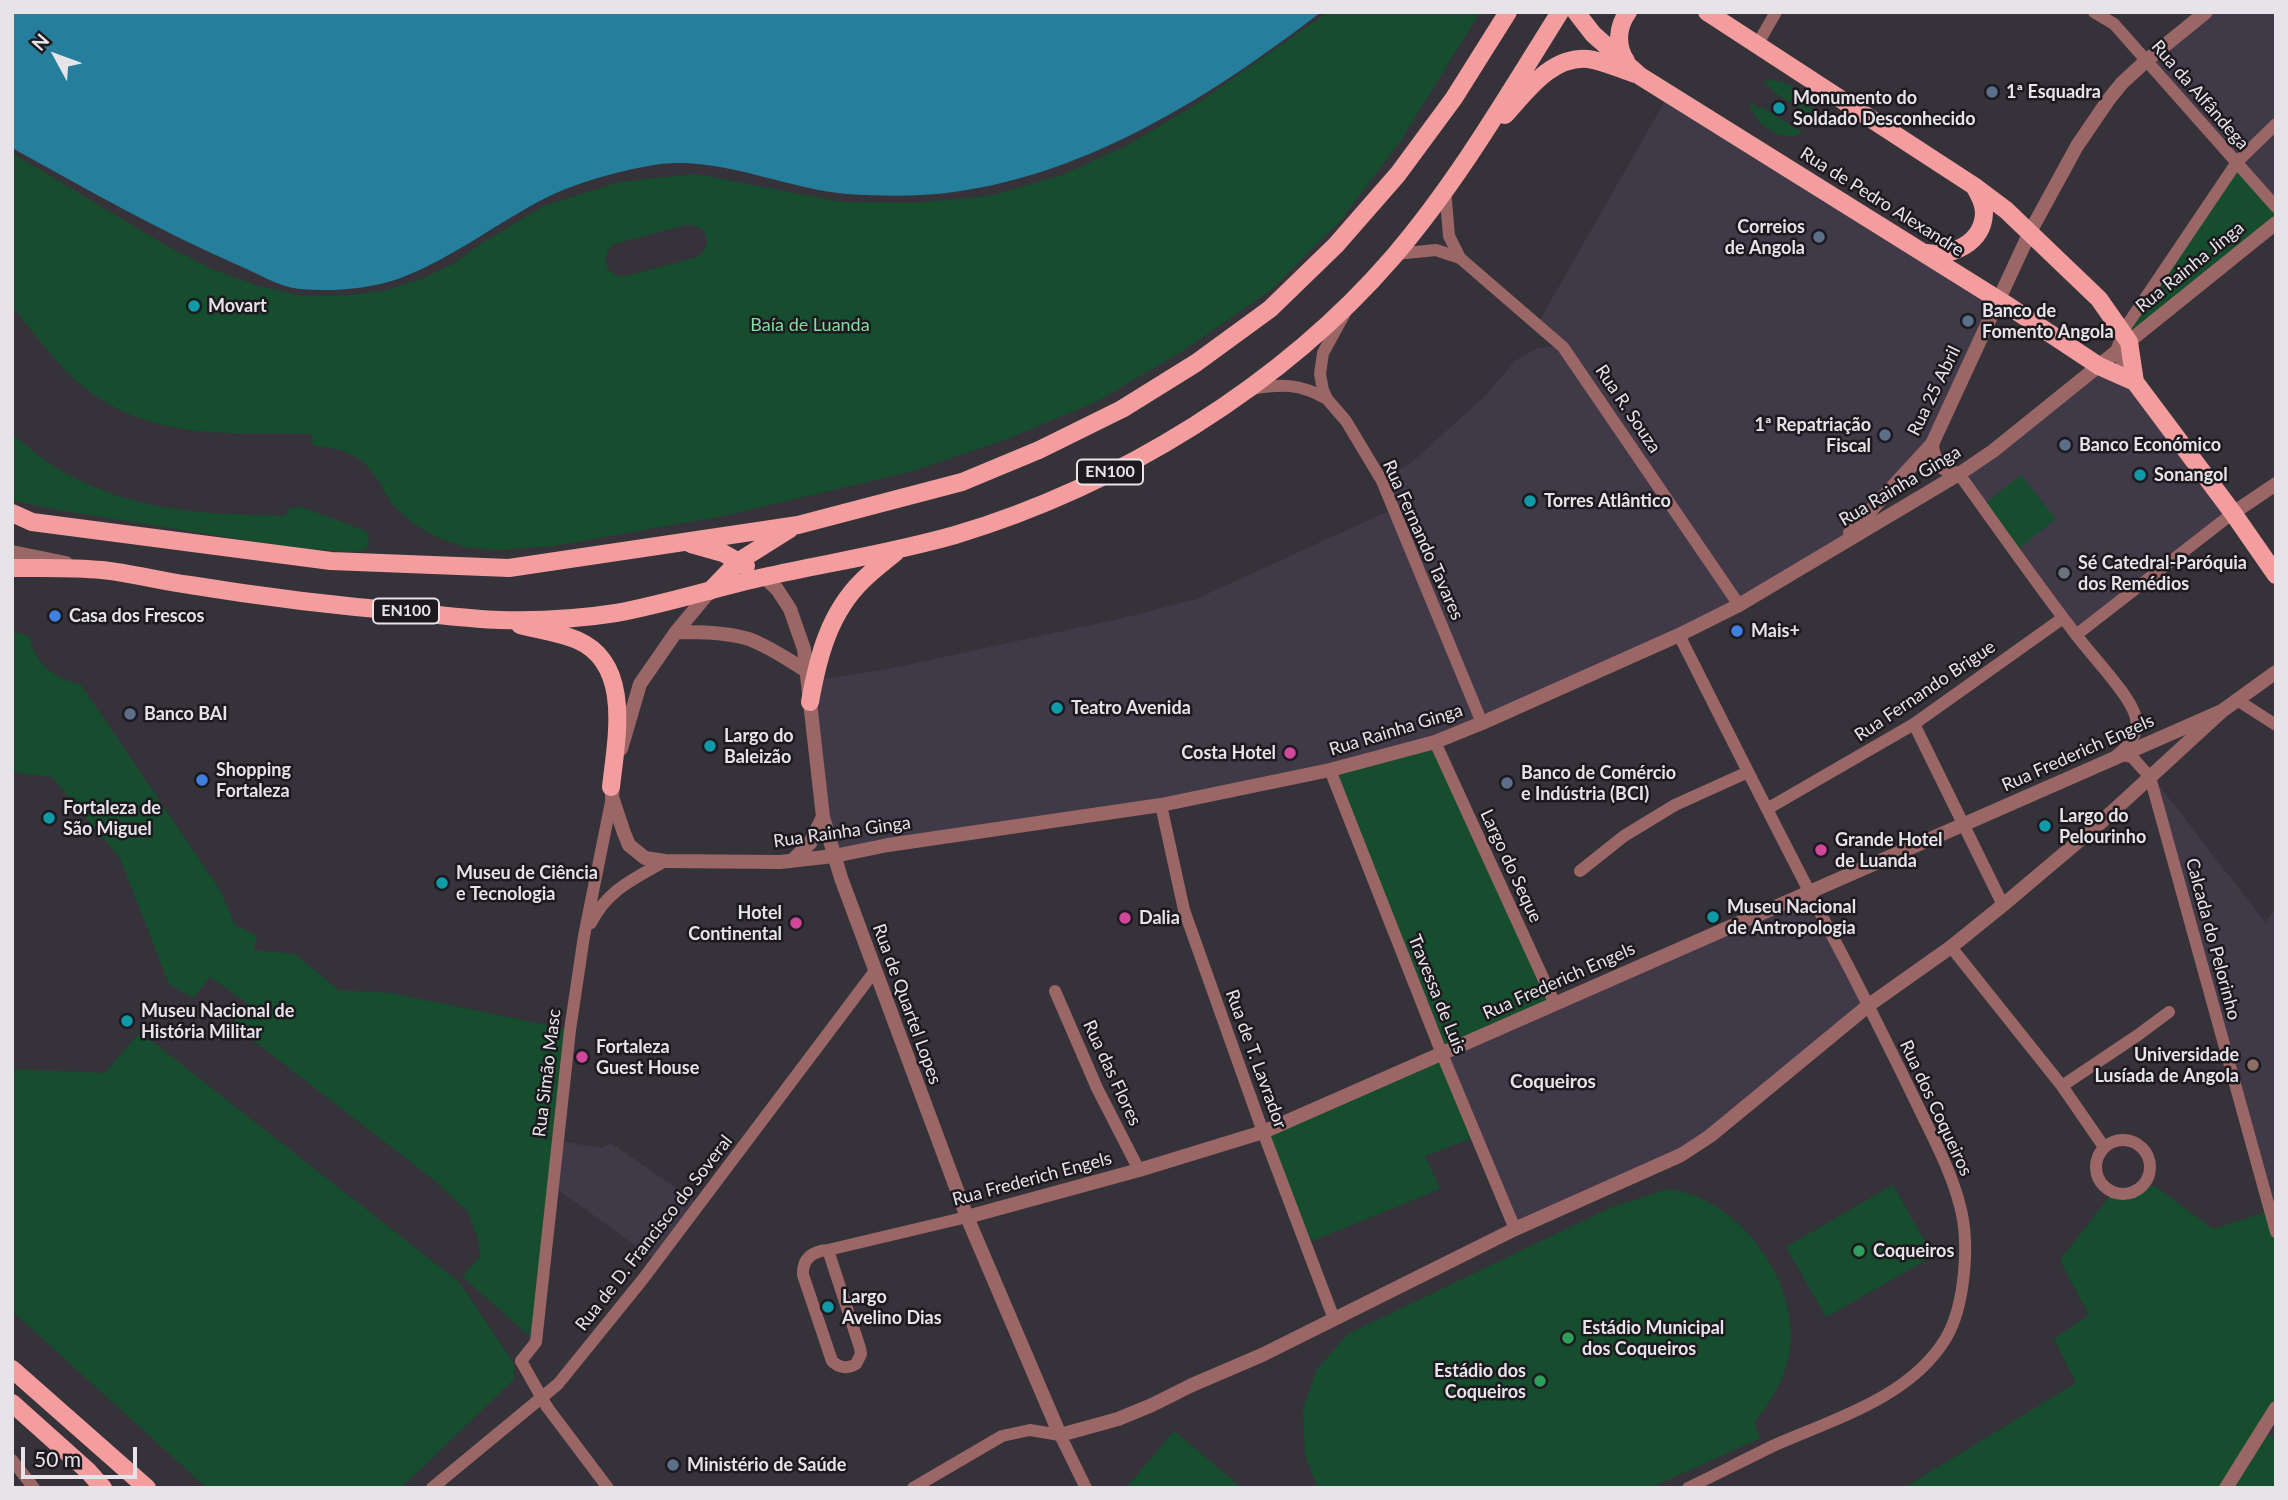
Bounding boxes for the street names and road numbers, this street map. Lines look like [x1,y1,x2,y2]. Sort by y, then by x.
street label: Rua da Alfândega [2147,36,2253,154]
street label: Rua de Pedro Alexandre [1796,143,1968,261]
street label: Rua Rainha Jinga [2132,217,2248,317]
street label: Rua 25 Abril [1903,343,1965,439]
street label: Rua R. Souza [1591,361,1665,457]
street label: Rua Rainha Ginga [1835,441,1965,531]
street label: Rua Fernando Tavares [1378,457,1468,623]
road number: EN100 [1077,460,1143,485]
road number: EN100 [373,598,439,624]
street label: Rua Fernando Brigue [1851,636,1999,746]
street label: Rua Rainha Ginga [1327,699,1465,761]
street label: Rua Frederich Engels [1999,710,2157,796]
street label: Largo do Seque [1475,806,1547,926]
street label: Rua Rainha Ginga [772,812,912,852]
street label: Calcada do Pelorinho [2181,856,2245,1022]
street label: Rua de Quartel Lopes [868,921,946,1087]
street label: Travessa de Luis [1403,931,1471,1057]
street label: Rua Frederich Engels [1480,938,1638,1024]
street label: Rua de T. Lavrador [1221,987,1291,1131]
street label: Rua Simão Masc [528,1008,566,1138]
street label: Rua das Flores [1078,1017,1146,1129]
street label: Rua dos Coqueiros [1895,1037,1977,1179]
street label: Rua de D. Francisco do Soveral [571,1131,737,1335]
street label: Rua Frederich Engels [950,1147,1114,1211]

